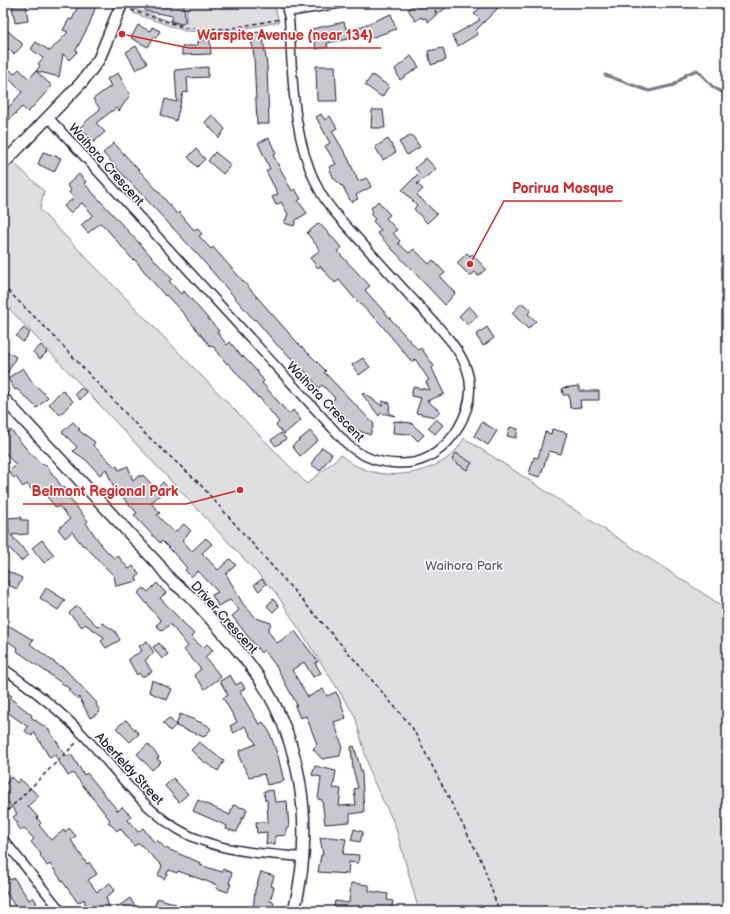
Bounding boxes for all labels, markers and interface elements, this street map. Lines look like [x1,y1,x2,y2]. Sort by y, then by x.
callout: Warspite Avenue (near 134) [189,22,381,48]
text: Warspite Avenue (near 134) [197,27,373,44]
street label: Waihora Crescent [65,120,147,209]
callout: Porirua Mosque [504,175,622,201]
text: Porirua Mosque [512,180,614,197]
street label: Waihora Crescent [283,358,368,445]
callout: Belmont Regional Park [23,478,186,504]
text: Belmont Regional Park [32,483,179,500]
park label: Waihora Park [425,558,503,574]
street label: Driver Crescent [187,578,261,657]
street label: Aberfeldy Street [92,729,167,808]

